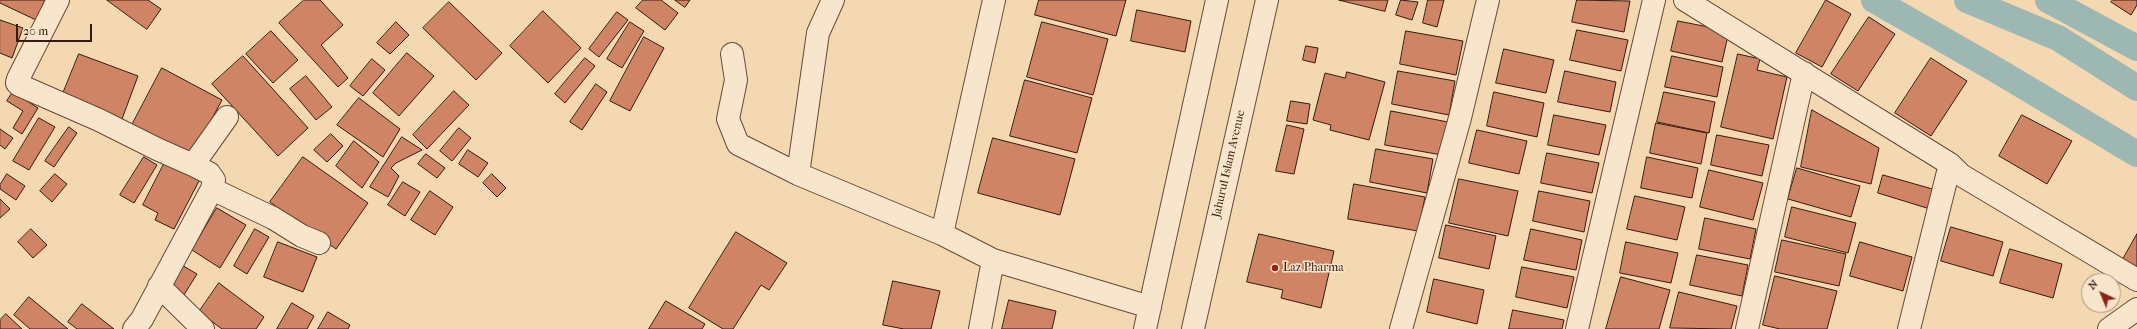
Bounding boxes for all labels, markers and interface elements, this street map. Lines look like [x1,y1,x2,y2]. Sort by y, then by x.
scale bar [18,16,94,42]
text: 20 m [23,24,48,38]
street label: Jahurul Islam Avenue [1210,109,1248,219]
place label: Laz Pharma [1283,261,1344,275]
marker: Laz Pharma [1270,263,1280,273]
north arrow [2081,273,2121,313]
text: N [2085,277,2101,292]

